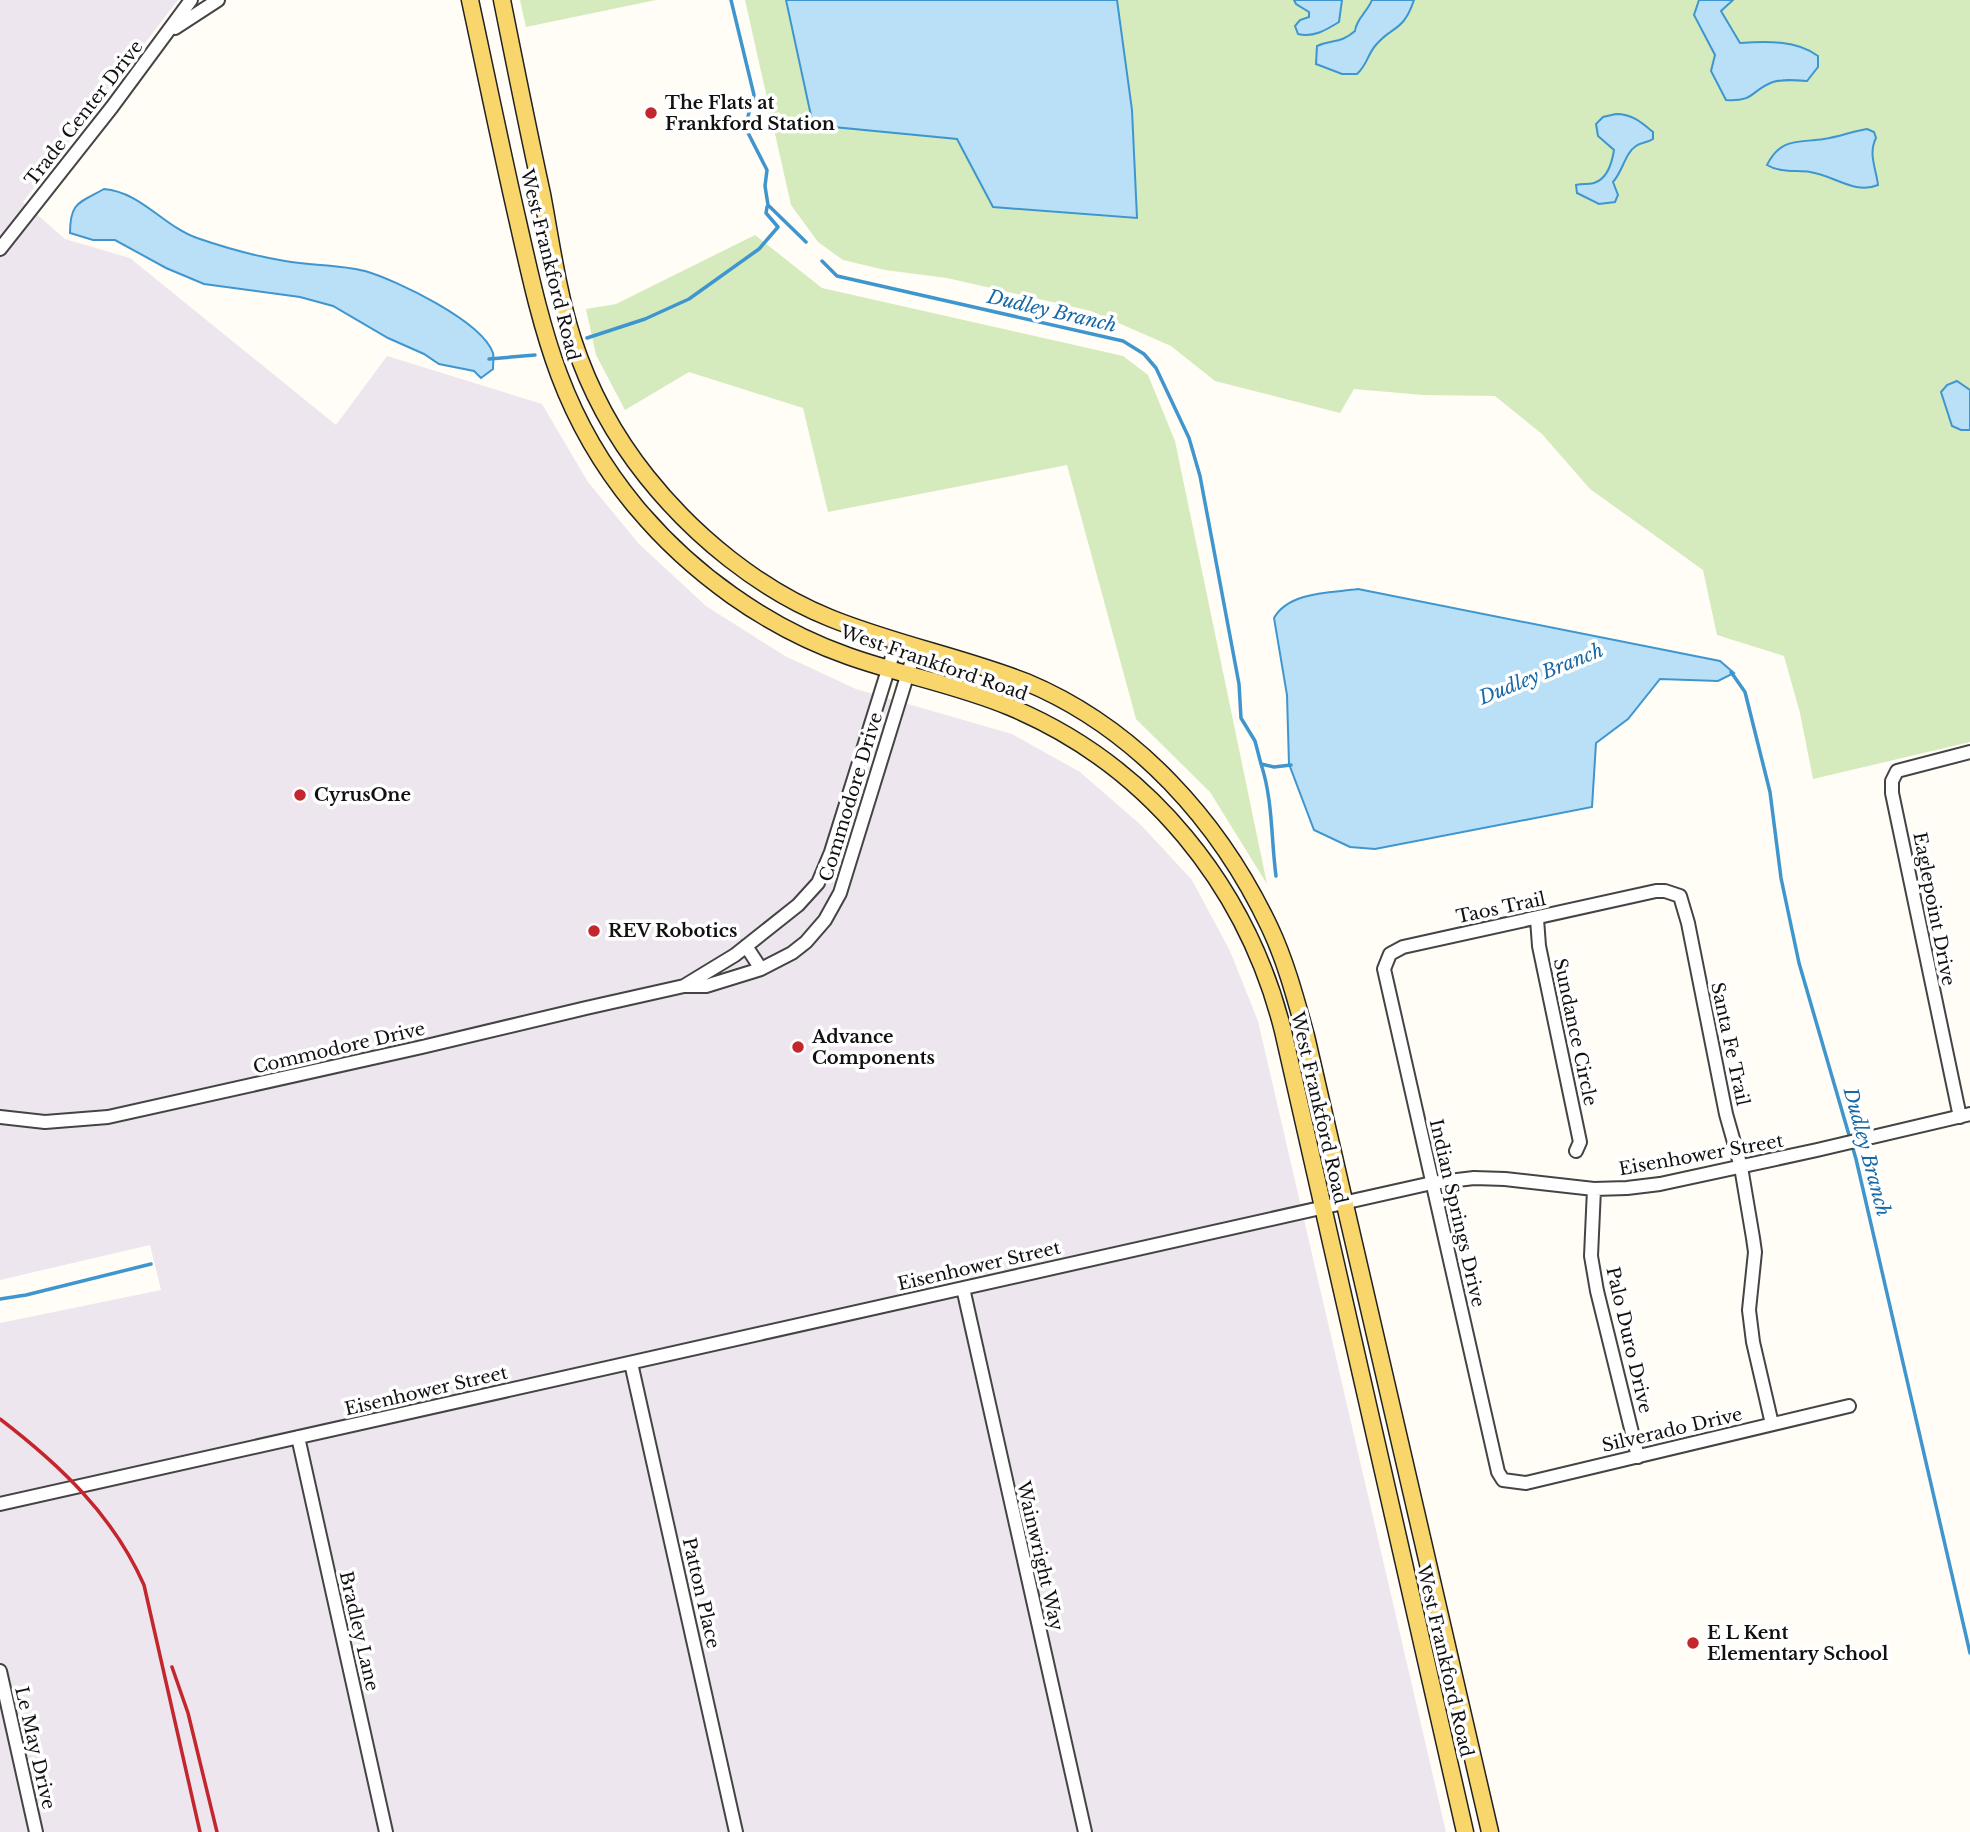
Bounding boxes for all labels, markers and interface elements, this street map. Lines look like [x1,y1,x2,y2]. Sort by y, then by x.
street label: Trade Center Drive [20,36,148,190]
place label: The Flats at Frankford Station [665,92,835,135]
marker: The Flats at Frankford Station [643,105,659,121]
street label: West Frankford Road [515,166,584,363]
water label: Dudley Branch [984,285,1119,337]
street label: West Frankford Road [836,620,1031,705]
water label: Dudley Branch [1475,639,1607,710]
street label: Commodore Drive [815,710,887,884]
place label: CyrusOne [314,784,411,806]
marker: CyrusOne [292,787,308,803]
street label: Eaglepoint Drive [1908,830,1960,988]
street label: Taos Trail [1454,888,1548,928]
place label: REV Robotics [608,920,737,942]
marker: REV Robotics [586,923,602,939]
street label: Sundance Circle [1549,956,1601,1108]
street label: Santa Fe Trail [1706,980,1754,1108]
street label: West Frankford Road [1286,1009,1352,1206]
street label: Commodore Drive [251,1018,427,1078]
place label: Advance Components [811,1026,935,1069]
marker: Advance Components [790,1039,806,1055]
water label: Dudley Branch [1839,1084,1895,1219]
street label: Indian Springs Drive [1425,1117,1489,1309]
street label: Eisenhower Street [1617,1130,1785,1180]
street label: Eisenhower Street [895,1236,1063,1295]
street label: Palo Duro Drive [1601,1265,1657,1415]
street label: Eisenhower Street [342,1361,510,1420]
street label: Silverado Drive [1600,1403,1744,1457]
street label: Wainwright Way [1012,1478,1068,1633]
street label: Patton Place [678,1535,724,1651]
street label: West Frankford Road [1412,1562,1478,1759]
street label: Bradley Lane [335,1569,383,1693]
place label: E L Kent Elementary School [1707,1622,1889,1665]
marker: E L Kent Elementary School [1685,1635,1701,1651]
street label: Le May Drive [10,1684,60,1812]

